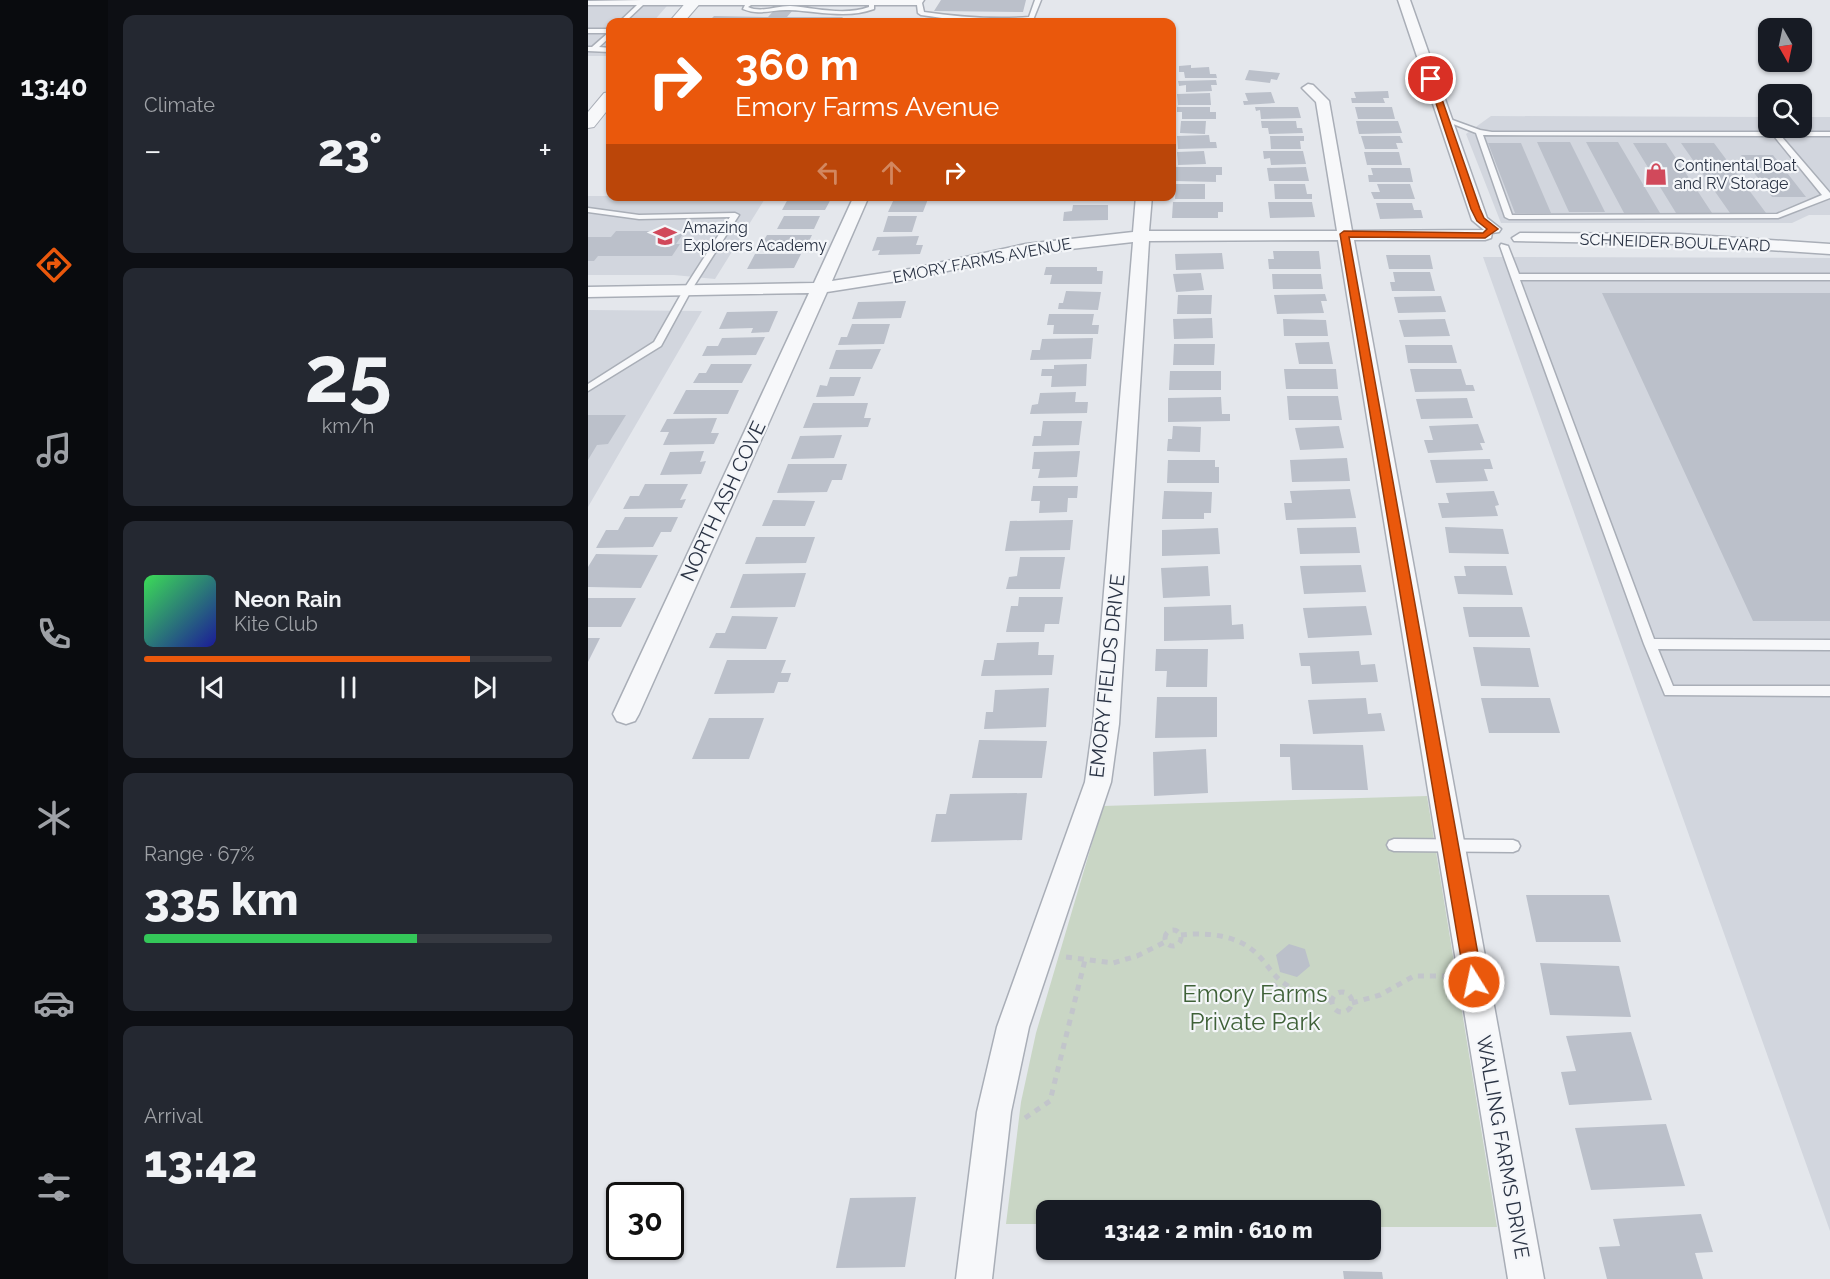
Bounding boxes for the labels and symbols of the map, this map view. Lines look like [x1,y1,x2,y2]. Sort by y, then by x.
north arrow [1758,18,1812,72]
pin [1405,53,1456,104]
place label: Continental Boat and RV Storage [1674,156,1797,193]
shop icon: Continental Boat and RV Storage [1643,161,1669,187]
place label: Amazing Explorers Academy [683,218,827,255]
school or university icon: Amazing Explorers Academy [652,223,678,249]
street label: SCHNEIDER BOULEVARD [1579,230,1771,255]
street label: EMORY FARMS AVENUE [891,234,1073,287]
street label: NORTH ASH COVE [675,417,771,585]
street label: EMORY FIELDS DRIVE [1084,573,1130,779]
position arrow [1442,950,1506,1014]
park label: Emory Farms Private Park [1182,979,1328,1036]
street label: WALLING FARMS DRIVE [1472,1033,1534,1261]
speed limit sign: 30 [606,1182,684,1260]

